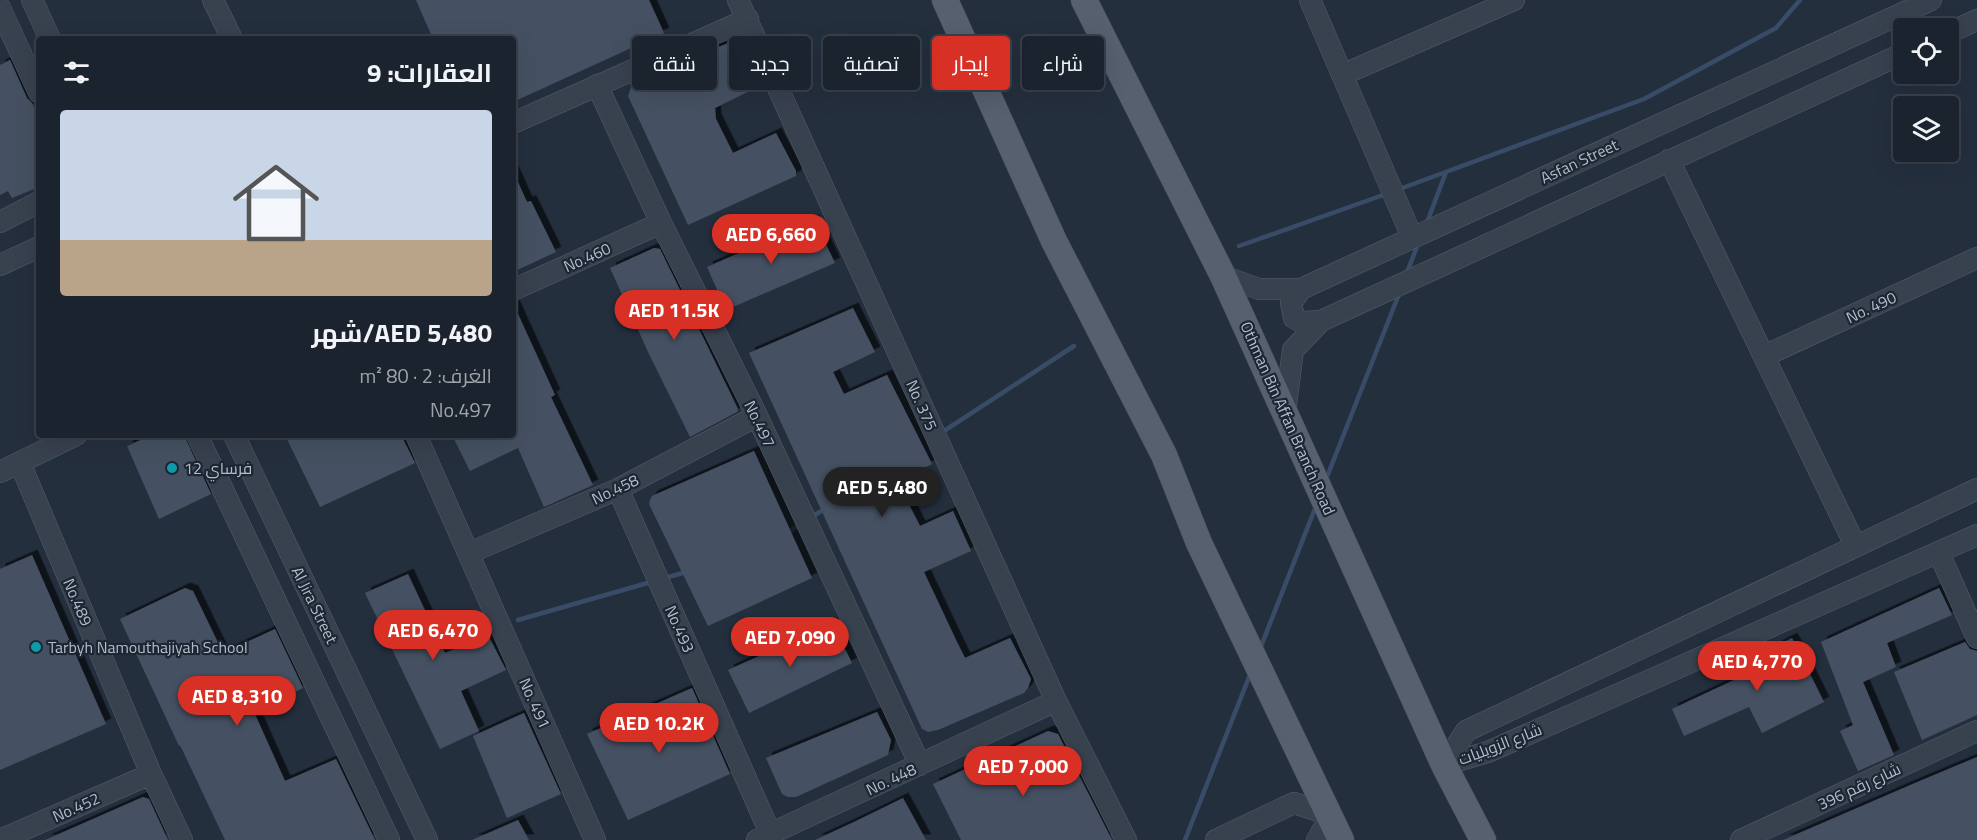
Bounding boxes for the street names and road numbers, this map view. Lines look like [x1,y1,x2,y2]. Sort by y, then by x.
street label: Asfan Street [1536,132,1622,190]
street label: No.460 [559,236,615,278]
street label: No. 490 [1842,285,1900,329]
street label: Othman Bin Affan Branch Road [1234,317,1342,519]
street label: No. 375 [900,376,944,434]
street label: No.497 [738,396,782,452]
street label: No.458 [587,468,643,510]
street label: Al Jira Street [286,562,344,648]
street label: No.489 [57,575,99,630]
street label: No.493 [659,601,701,657]
street label: No. 491 [513,674,557,732]
street label: شارع الزويليات [1455,717,1545,771]
street label: شارع رقم 396 [1813,756,1905,816]
street label: No. 448 [862,757,920,801]
street label: No.452 [48,786,104,828]

